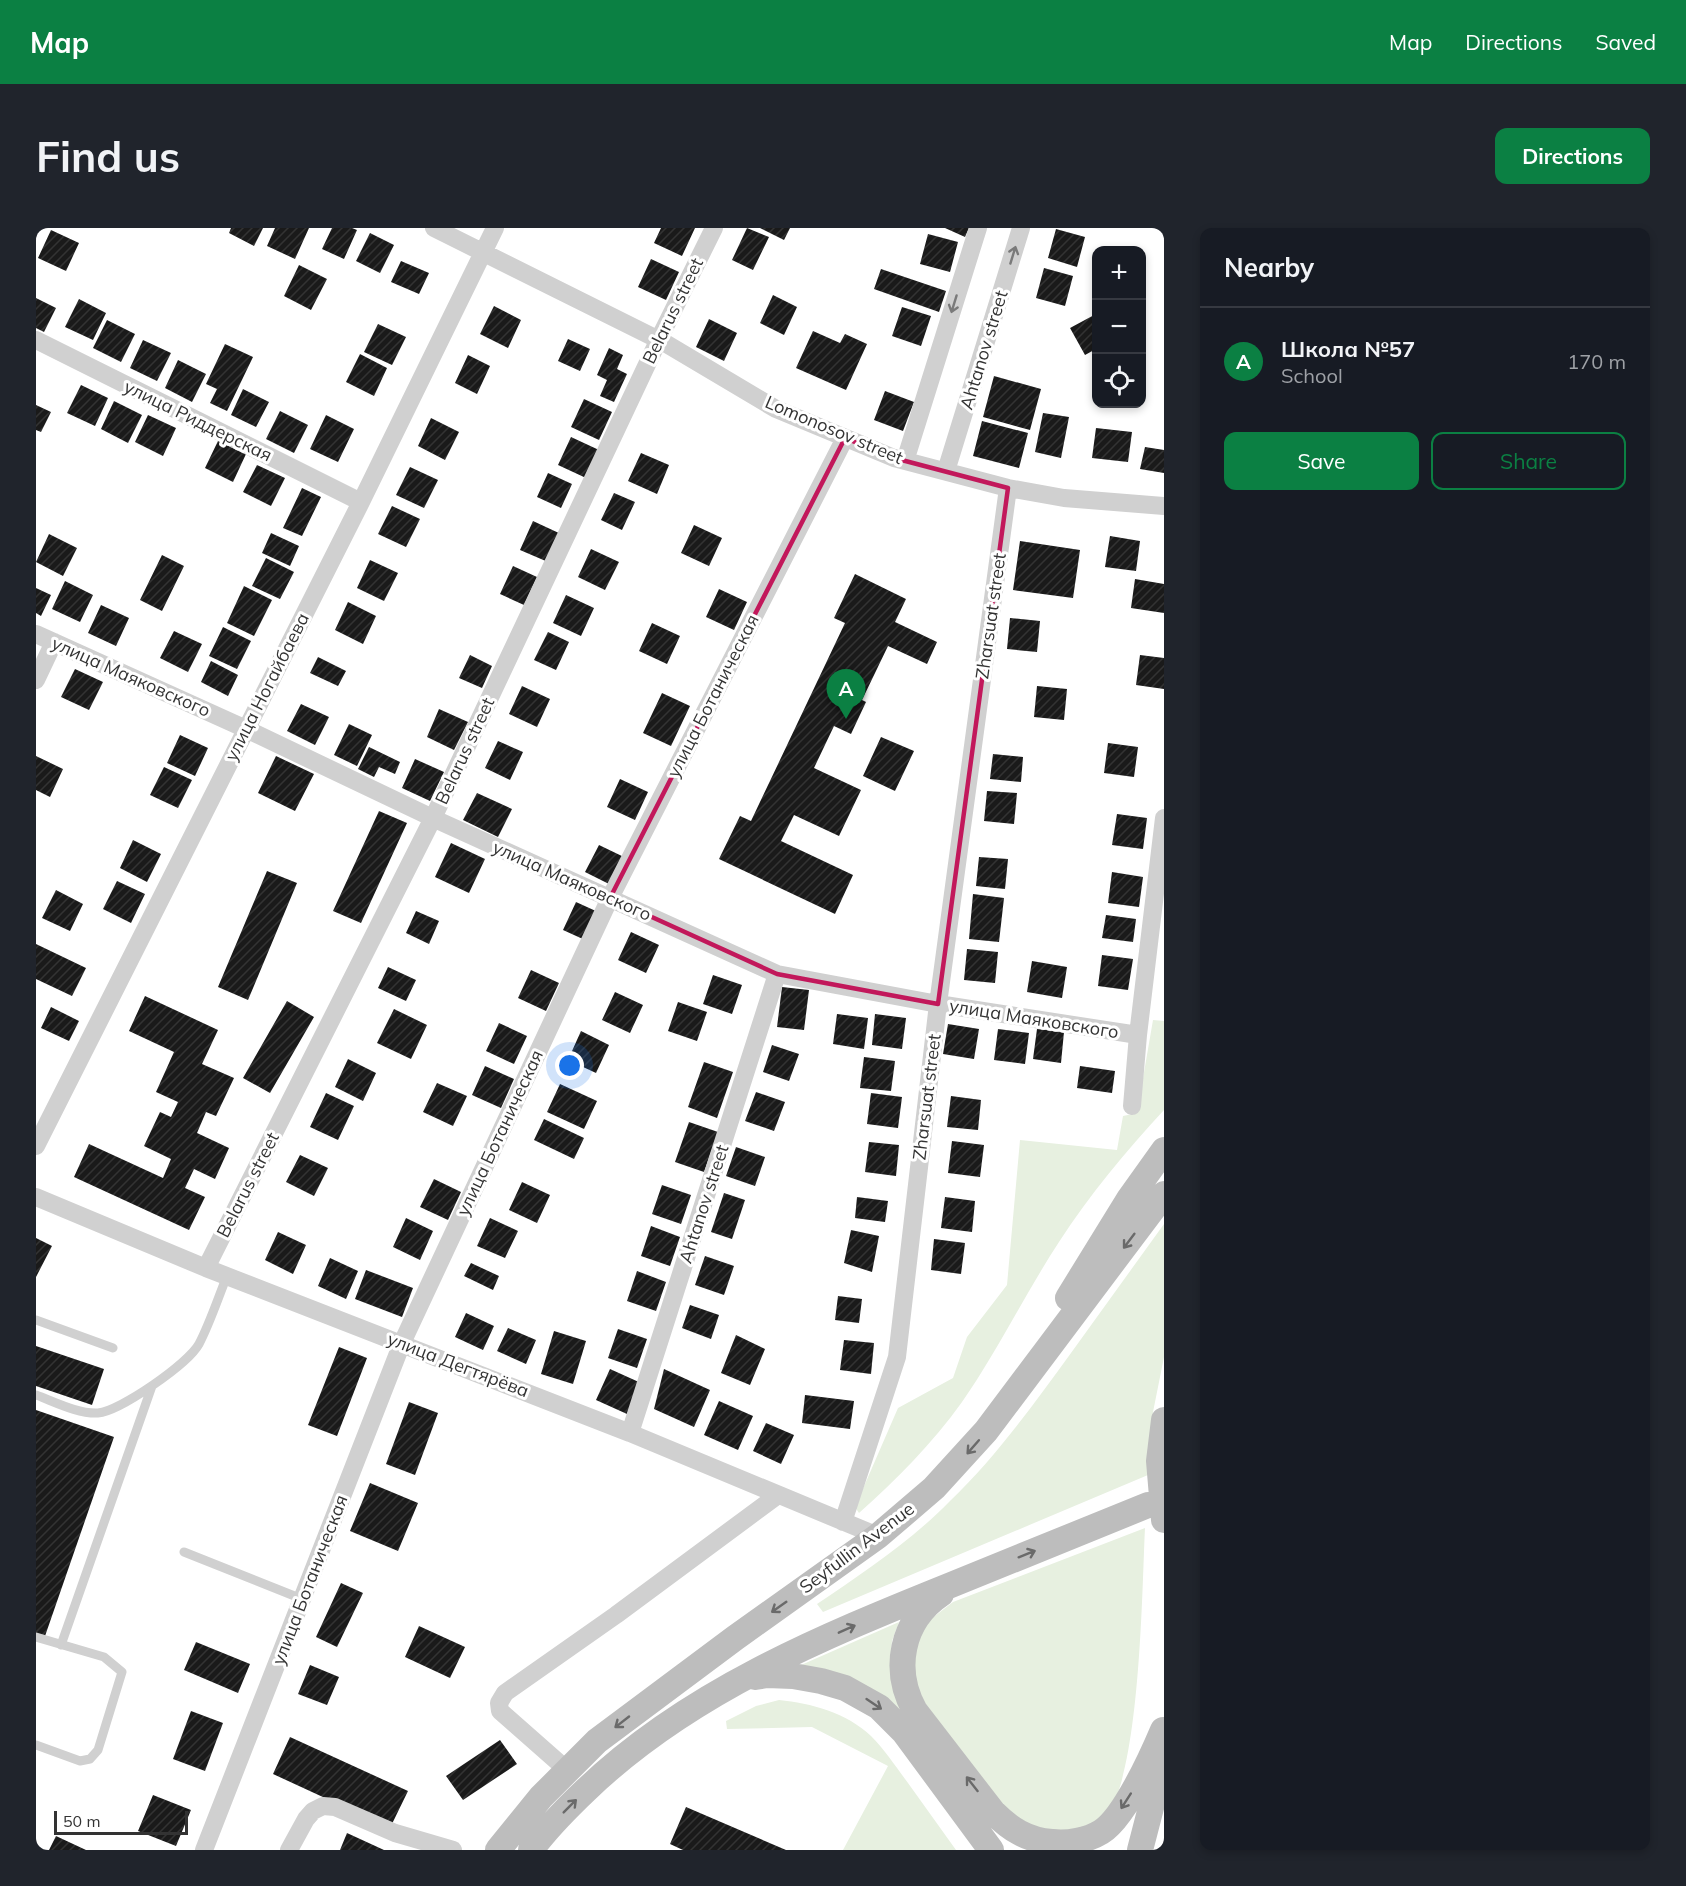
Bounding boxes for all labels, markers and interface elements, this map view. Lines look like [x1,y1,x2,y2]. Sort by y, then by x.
text: Map [30,25,89,60]
text: Map [1389,29,1432,55]
text: Directions [1465,29,1562,55]
text: Saved [1595,29,1656,55]
button: Directions [1495,128,1650,184]
text: Find us [36,130,180,183]
one-way arrow [1008,246,1019,265]
map controls [1092,246,1146,408]
button: + [1092,246,1146,300]
text: Nearby [1224,251,1314,284]
street label: Belarus street [637,254,708,368]
street label: Ahtanov street [955,288,1013,412]
one-way arrow [948,294,959,313]
button: − [1092,300,1146,354]
text: Школа №57 [1281,335,1415,363]
text: A [1236,349,1251,374]
text: 170 m [1567,349,1626,374]
button: locate [1092,354,1146,408]
text: School [1281,363,1343,388]
street label: улица Риддерская [120,375,276,466]
street label: Lomonosov street [762,390,907,469]
button: Save [1224,432,1419,490]
button: Share [1431,432,1626,490]
street label: Zharsuat street [970,551,1011,680]
street label: улица Ногайбаева [219,609,314,765]
street label: улица Ботаническая [661,610,764,781]
street label: улица Маяковского [48,631,214,722]
pin: A [826,670,866,719]
street label: Belarus street [430,694,499,808]
street label: улица Маяковского [489,835,655,926]
street label: улица Маяковского [948,994,1120,1043]
street label: Zharsuat street [907,1032,946,1161]
street label: улица Ботаническая [451,1046,548,1219]
your location [555,1051,584,1080]
street label: Belarus street [211,1128,284,1241]
street label: Ahtanov street [674,1142,734,1266]
one-way arrow [1122,1233,1135,1249]
street label: улица Дегтярёва [384,1327,532,1402]
one-way arrow [967,1439,980,1455]
street label: улица Ботаническая [267,1492,353,1668]
street label: Seyfullin Avenue [795,1497,919,1598]
one-way arrow [1017,1548,1036,1559]
one-way arrow [771,1601,787,1613]
one-way arrow [838,1622,856,1633]
one-way arrow [865,1698,881,1710]
one-way arrow [614,1715,630,1728]
one-way arrow [965,1777,978,1793]
one-way arrow [1120,1792,1133,1809]
one-way arrow [562,1798,577,1813]
scale bar [54,1808,188,1836]
text: 50 m [63,1811,100,1831]

